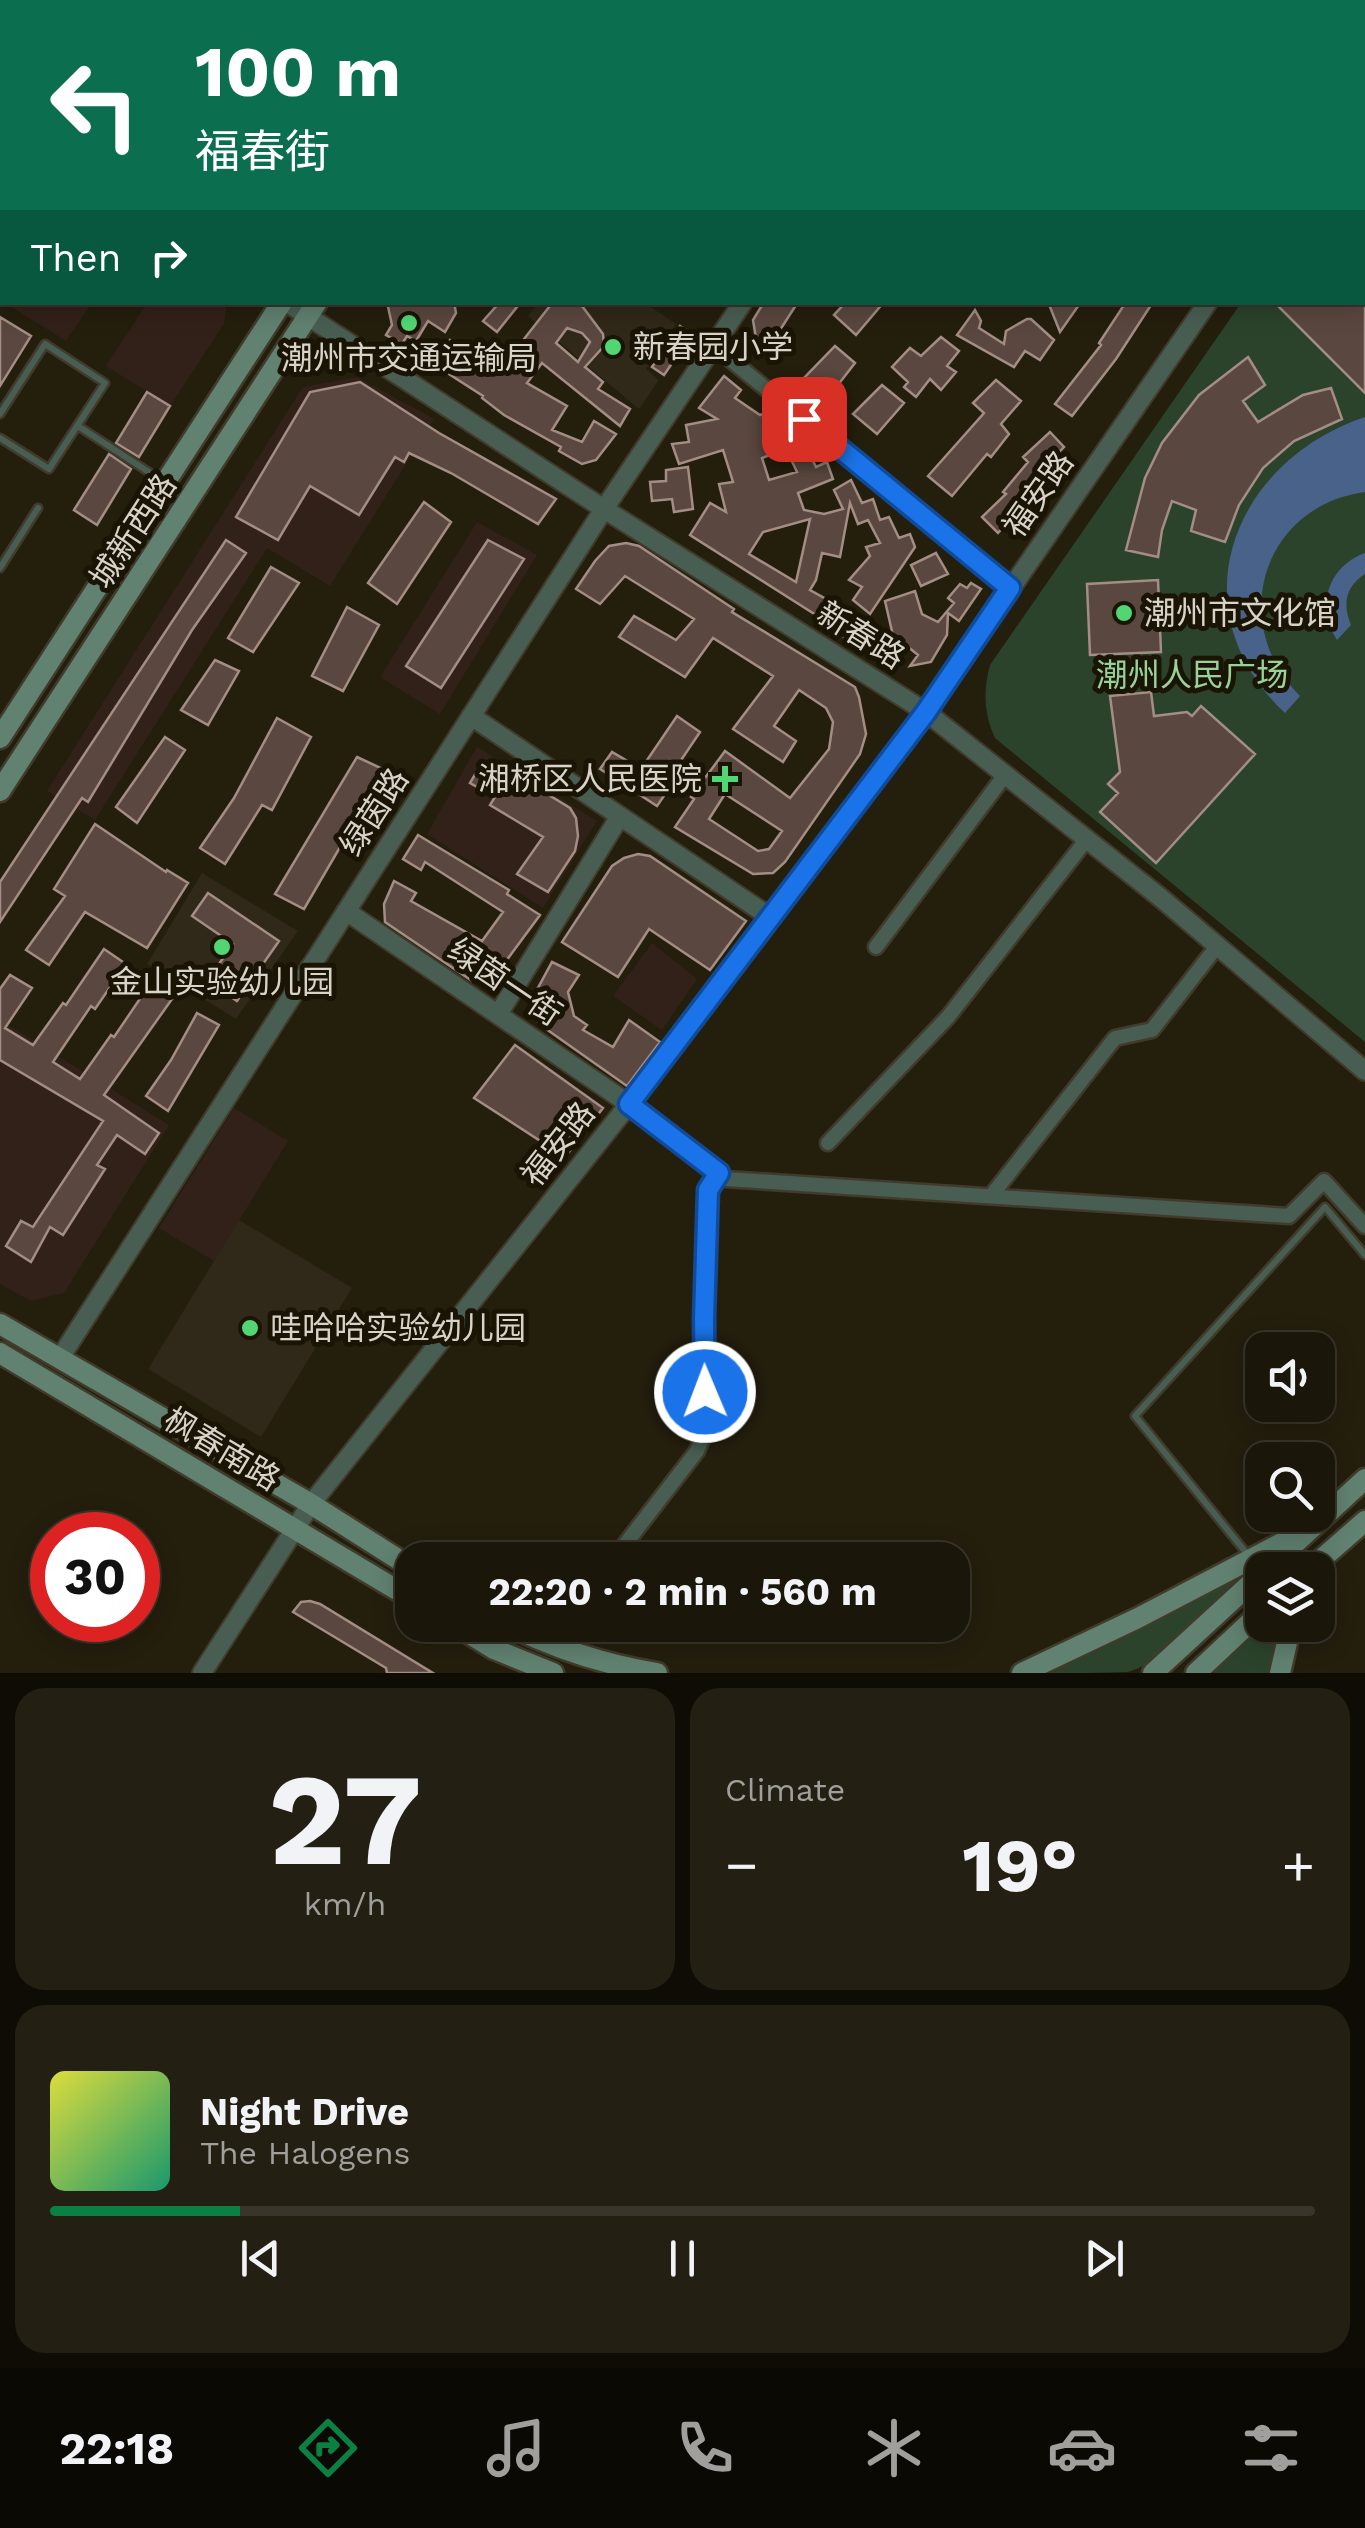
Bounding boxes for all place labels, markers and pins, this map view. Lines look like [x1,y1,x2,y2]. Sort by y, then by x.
marker: 潮州市交通运输局 [398,312,420,334]
place label: 新春园小学 [633,328,793,366]
marker: 新春园小学 [602,336,624,358]
place label: 潮州市交通运输局 [281,339,537,377]
pin [762,377,847,462]
place label: 潮州市文化馆 [1144,594,1336,632]
marker: 潮州市文化馆 [1113,602,1135,624]
place label: 湘桥区人民医院 [478,760,702,798]
marker: 湘桥区人民医院 [712,766,738,792]
marker: 金山实验幼儿园 [211,936,233,958]
place label: 金山实验幼儿园 [110,963,334,1001]
place label: 哇哈哈实验幼儿园 [270,1309,526,1347]
marker: 哇哈哈实验幼儿园 [239,1317,261,1339]

